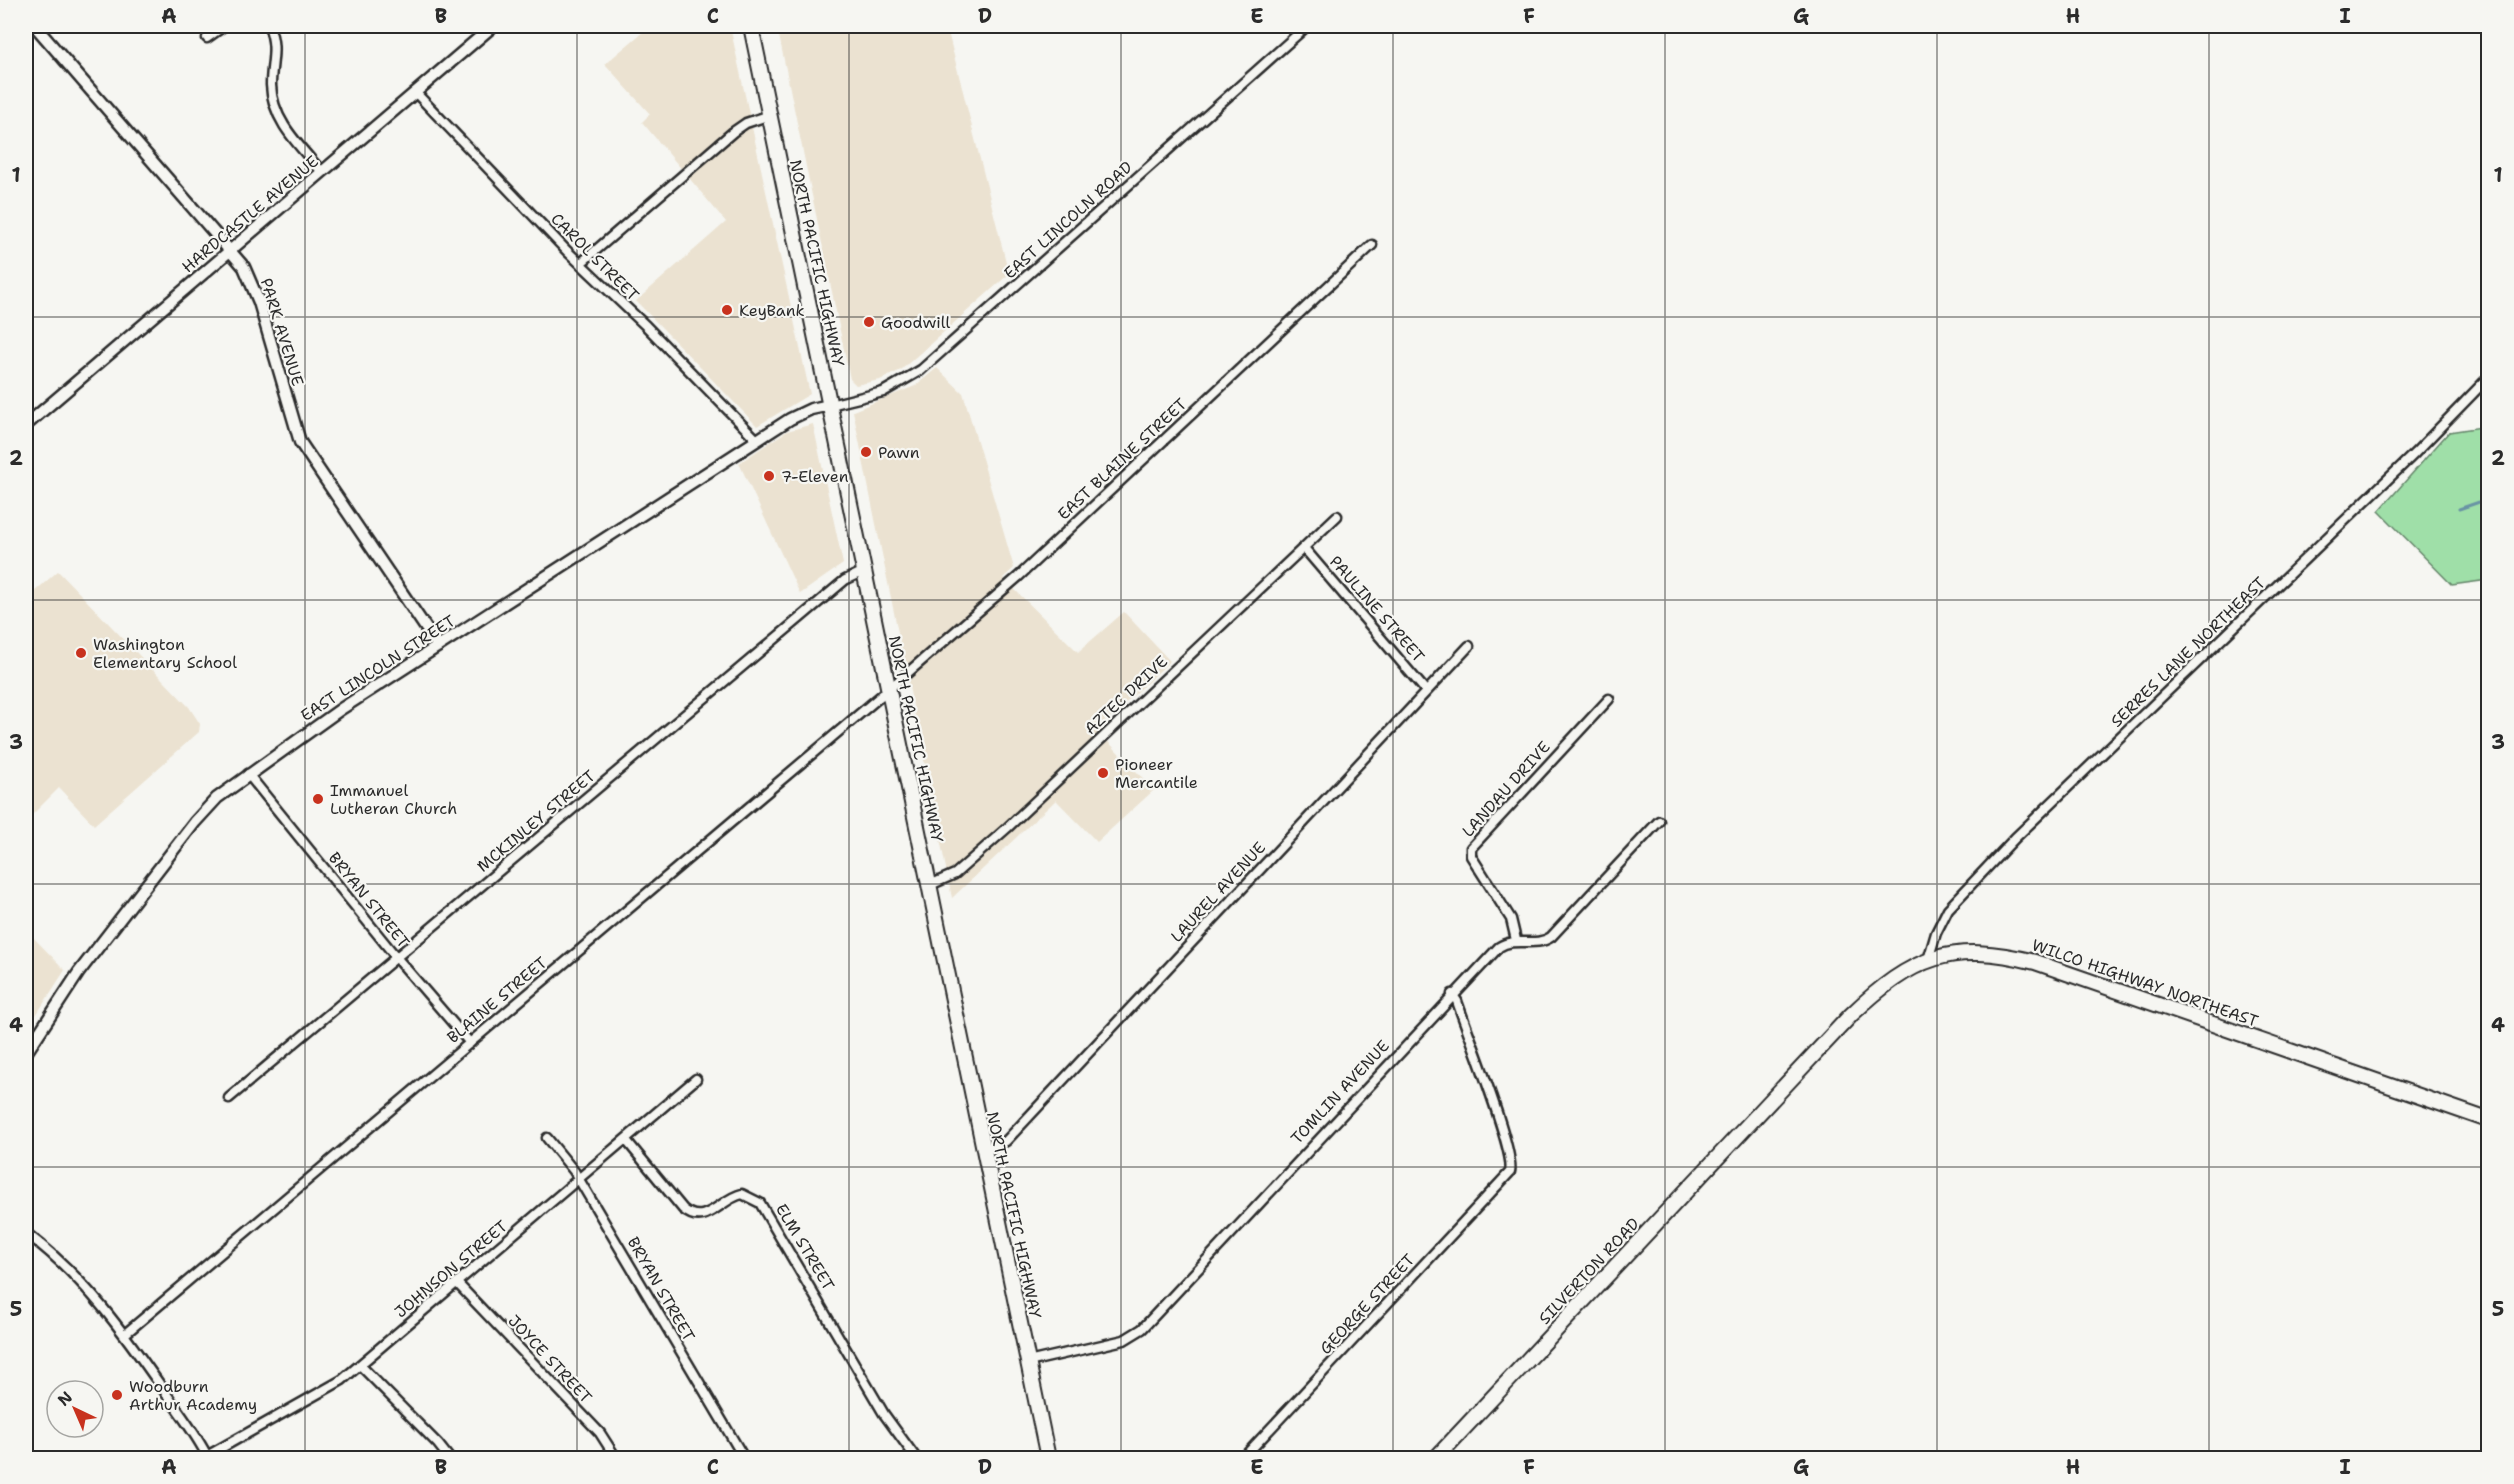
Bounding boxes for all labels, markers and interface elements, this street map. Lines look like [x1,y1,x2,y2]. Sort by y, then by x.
text: A [161,3,177,29]
text: B [435,3,447,29]
text: C [707,3,719,29]
text: D [978,3,992,29]
text: E [1250,3,1264,29]
text: F [1523,3,1535,29]
text: G [1793,3,1809,29]
text: H [2066,3,2080,29]
text: I [2339,3,2351,29]
street label: HARDCASTLE AVENUE [177,151,323,277]
street label: EAST LINCOLN ROAD [999,157,1137,283]
street label: NORTH PACIFIC HIGHWAY [785,158,849,369]
text: 1 [11,162,21,188]
text: 1 [2493,162,2503,188]
street label: CAROL STREET [546,208,644,306]
street label: PARK AVENUE [256,276,308,388]
place label: KeyBank [739,300,805,321]
marker: KeyBank [720,303,734,317]
place label: Goodwill [881,312,951,333]
marker: Goodwill [862,315,876,329]
street label: EAST BLAINE STREET [1053,394,1191,524]
place label: Pawn [878,442,920,463]
text: 2 [9,445,23,471]
marker: Pawn [859,445,873,459]
text: 2 [2491,445,2505,471]
place label: 7-Eleven [781,466,849,487]
marker: 7-Eleven [762,469,776,483]
street label: PAULINE STREET [1325,551,1429,667]
street label: SERRES LANE NORTHEAST [2106,572,2270,732]
street label: EAST LINCOLN STREET [297,610,459,726]
place label: Washington Elementary School [93,634,237,673]
street label: NORTH PACIFIC HIGHWAY [884,634,948,845]
marker: Washington Elementary School [74,646,88,660]
street label: AZTEC DRIVE [1080,651,1172,739]
text: 3 [9,729,23,755]
text: 3 [2491,729,2505,755]
street label: LANDAU DRIVE [1457,737,1555,841]
place label: Pioneer Mercantile [1115,754,1198,793]
street label: MCKINLEY STREET [473,765,600,877]
marker: Pioneer Mercantile [1096,766,1110,780]
place label: Immanuel Lutheran Church [330,780,457,819]
marker: Immanuel Lutheran Church [311,792,325,806]
street label: LAUREL AVENUE [1166,837,1270,947]
street label: BRYAN STREET [324,848,414,952]
street label: WILCO HIGHWAY NORTHEAST [2029,934,2261,1032]
street label: BLAINE STREET [443,952,551,1048]
text: 4 [9,1012,23,1038]
text: 4 [2491,1012,2505,1038]
street label: TOMLIN AVENUE [1286,1036,1394,1148]
street label: NORTH PACIFIC HIGHWAY [982,1110,1046,1321]
street label: ELM STREET [771,1200,839,1294]
street label: SILVERTON ROAD [1534,1213,1644,1329]
street label: JOHNSON STREET [390,1216,512,1322]
street label: BRYAN STREET [623,1233,700,1345]
street label: GEORGE STREET [1315,1249,1419,1359]
text: 5 [10,1296,22,1322]
text: 5 [2492,1296,2504,1322]
street label: JOYCE STREET [504,1310,596,1408]
place label: Woodburn Arthur Academy [129,1376,257,1415]
north arrow [45,1379,105,1439]
text: N [53,1387,77,1411]
marker: Woodburn Arthur Academy [110,1388,124,1402]
text: A [161,1454,177,1480]
text: B [435,1454,447,1480]
text: C [707,1454,719,1480]
text: D [978,1454,992,1480]
text: E [1250,1454,1264,1480]
text: F [1523,1454,1535,1480]
text: G [1793,1454,1809,1480]
text: H [2066,1454,2080,1480]
text: I [2339,1454,2351,1480]

